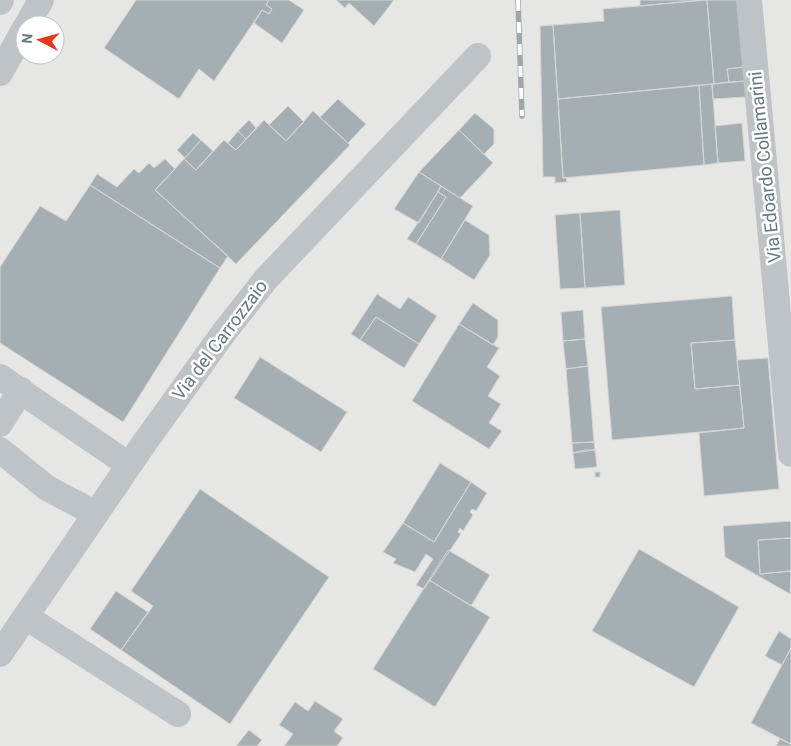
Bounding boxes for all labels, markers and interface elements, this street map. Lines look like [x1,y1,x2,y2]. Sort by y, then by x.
north arrow [15,15,65,65]
text: N [19,33,36,44]
street label: Via Edoardo Collamarini [744,70,785,264]
street label: Via del Carrozzaio [168,276,271,404]

